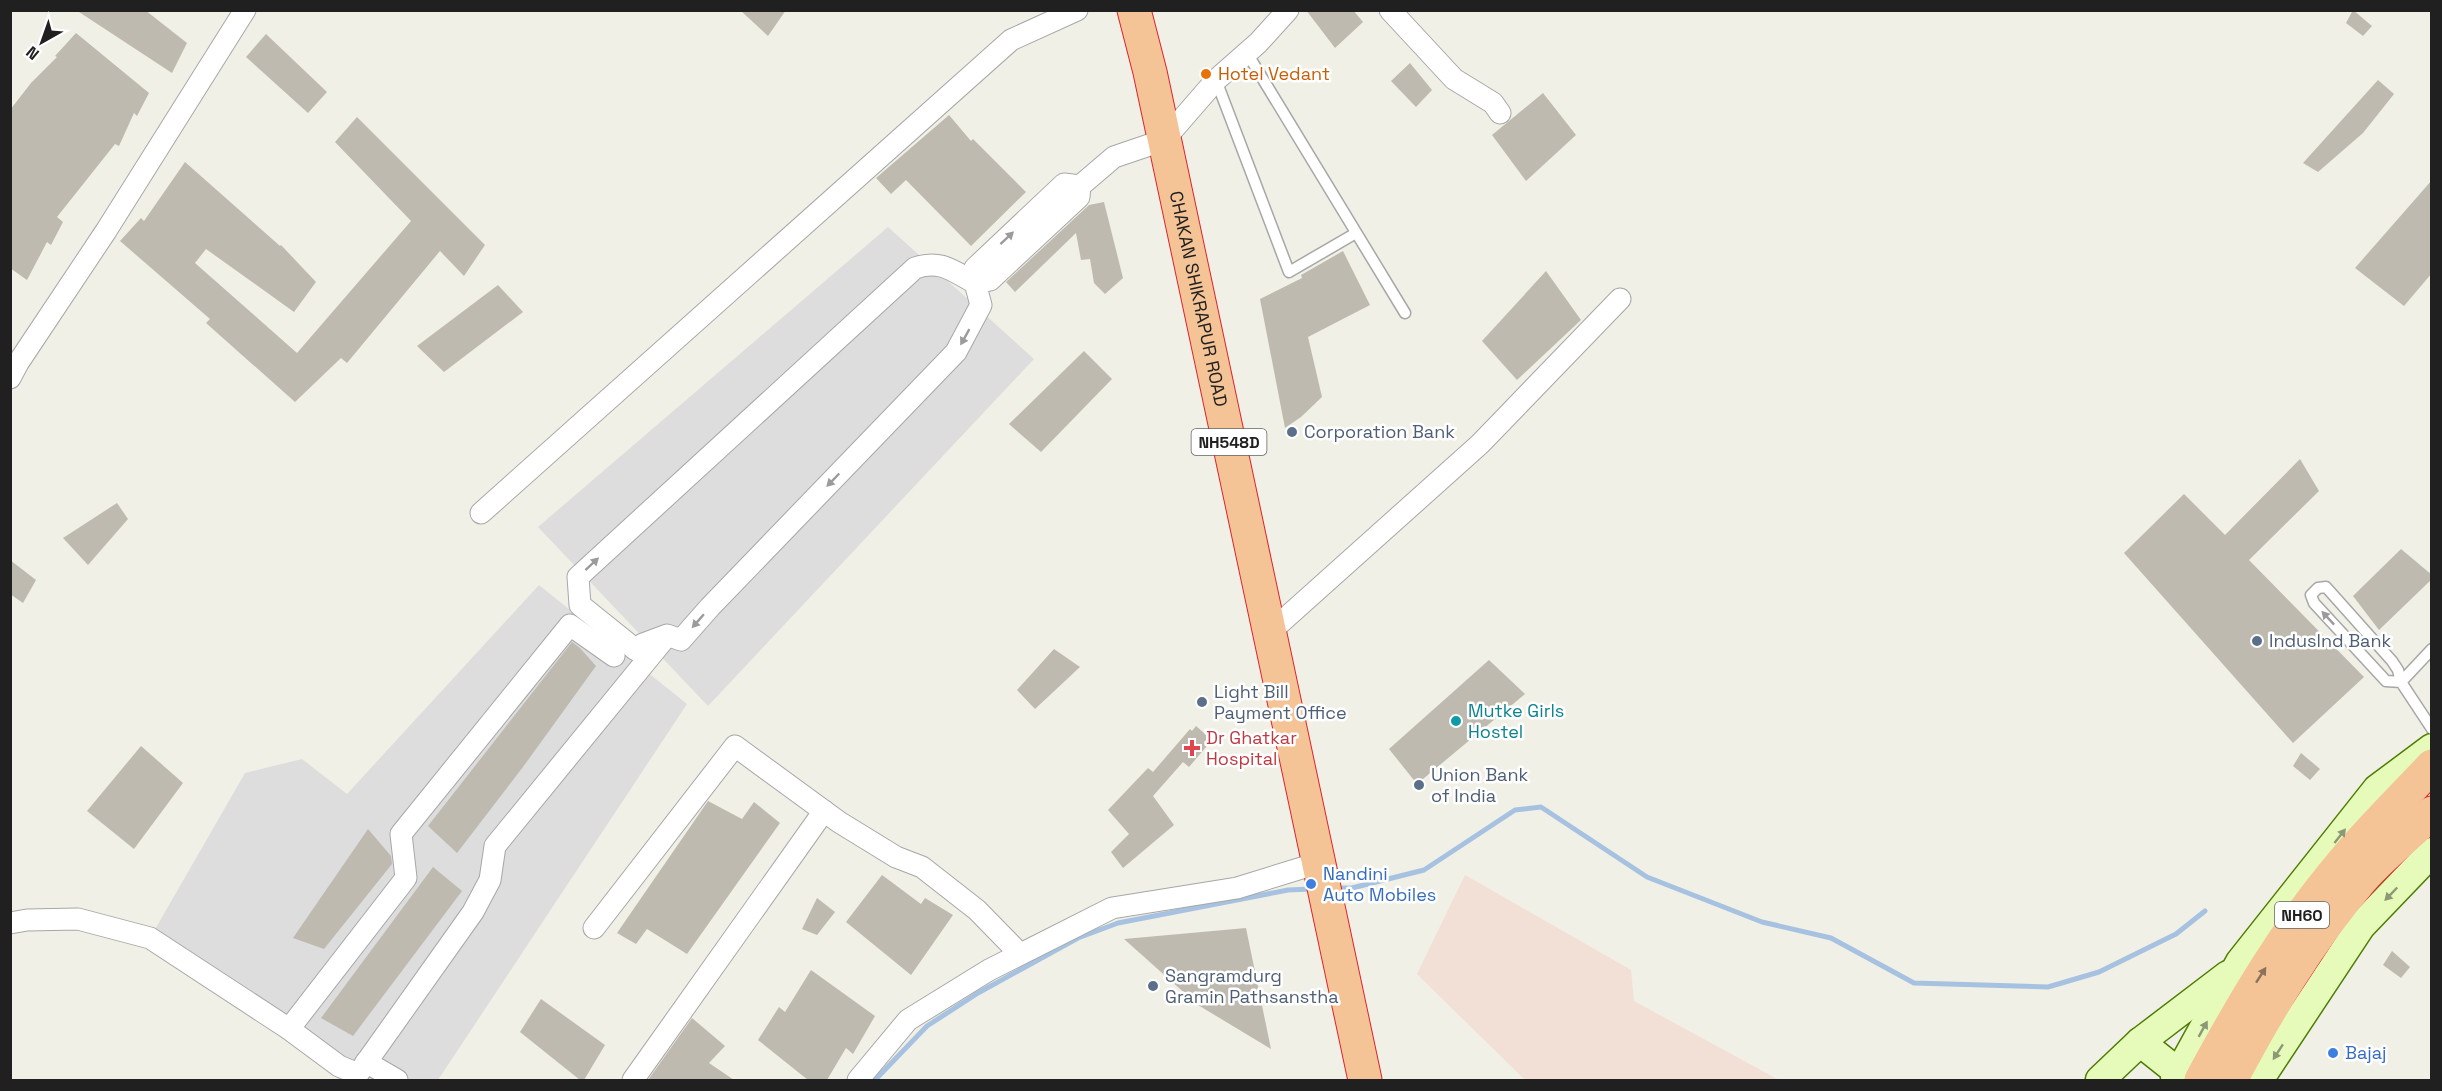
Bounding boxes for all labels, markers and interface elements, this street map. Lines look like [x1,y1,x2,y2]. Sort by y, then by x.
north arrow [12,12,72,72]
text: N [22,42,44,65]
place label: Hotel Vedant [1218,62,1330,85]
marker: Hotel Vedant [1199,67,1213,81]
street label: CHAKAN SHIKRAPUR ROAD [1165,189,1233,409]
one-way arrow [1000,232,1014,246]
one-way arrow [960,329,970,346]
place label: Corporation Bank [1304,420,1455,443]
marker: Corporation Bank [1285,425,1299,439]
road number: NH548D [1192,429,1266,455]
one-way arrow [826,472,840,487]
one-way arrow [585,557,600,571]
one-way arrow [2321,610,2335,625]
one-way arrow [691,613,705,628]
place label: Induslnd Bank [2269,629,2391,652]
marker: Induslnd Bank [2250,634,2264,648]
place label: Light Bill Payment Office [1214,680,1347,724]
marker: Light Bill Payment Office [1195,695,1209,709]
place label: Mutke Girls Hostel [1468,699,1564,743]
marker: Mutke Girls Hostel [1449,714,1463,728]
place label: Dr Ghatkar Hospital [1206,726,1297,770]
marker: Dr Ghatkar Hospital [1183,739,1201,757]
place label: Union Bank of India [1431,763,1528,807]
marker: Union Bank of India [1412,778,1426,792]
one-way arrow [2333,829,2345,844]
place label: Nandini Auto Mobiles [1323,862,1436,906]
marker: Nandini Auto Mobiles [1304,877,1318,891]
one-way arrow [2384,887,2398,902]
road number: NH60 [2275,902,2329,928]
place label: Sangramdurg Gramin Pathsanstha [1165,964,1339,1008]
one-way arrow [2256,967,2267,983]
marker: Sangramdurg Gramin Pathsanstha [1146,979,1160,993]
one-way arrow [2198,1020,2208,1037]
place label: Bajaj [2345,1041,2387,1064]
one-way arrow [2272,1044,2284,1060]
marker: Bajaj [2326,1046,2340,1060]

